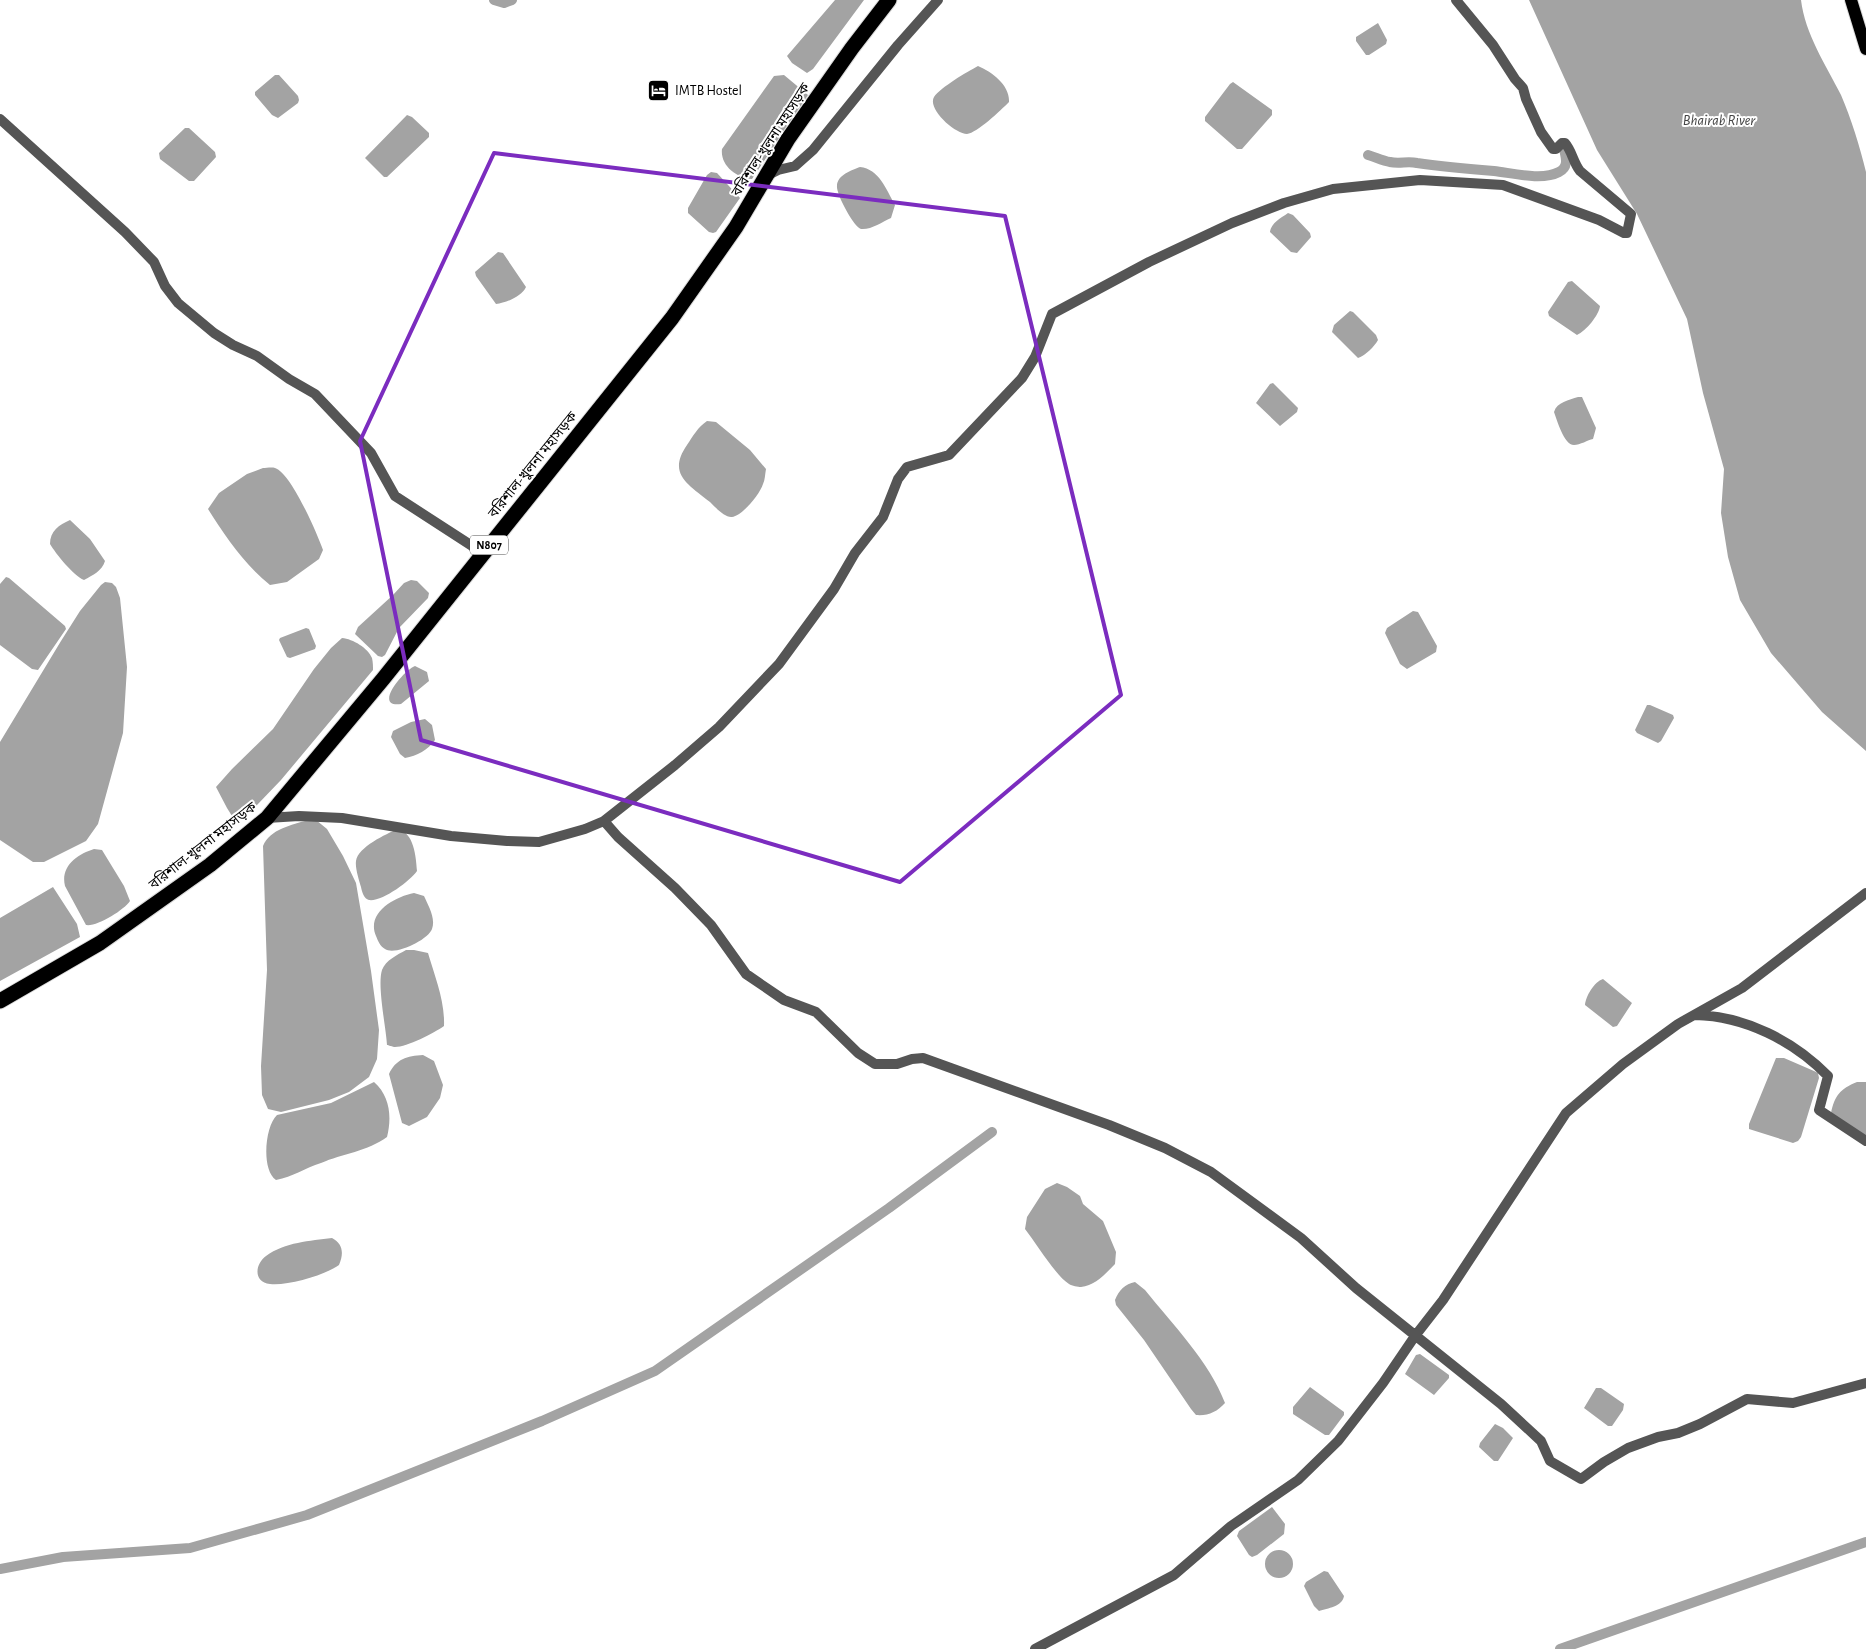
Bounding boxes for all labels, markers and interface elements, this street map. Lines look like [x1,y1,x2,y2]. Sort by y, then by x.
hotel icon: IMTB Hostel [647,79,671,103]
street label: বরিশাল-খুলনা মহাসড়ক [727,79,814,201]
place label: IMTB Hostel [675,84,742,98]
water label: Bhairab River [1683,113,1756,128]
street label: বরিশাল-খুলনা মহাসড়ক [484,408,581,522]
road number: N807 [470,536,508,554]
street label: বরিশাল-খুলনা মহাসড়ক [145,798,260,894]

